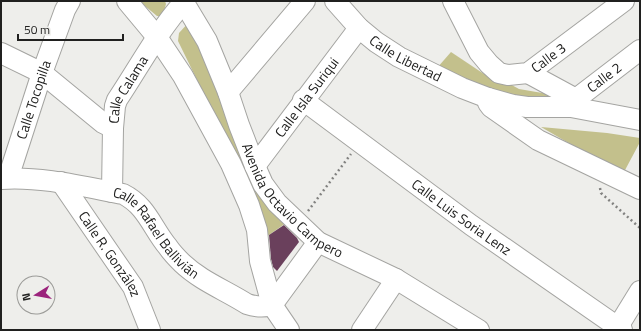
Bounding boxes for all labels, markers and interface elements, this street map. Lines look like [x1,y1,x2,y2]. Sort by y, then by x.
scale bar [18,16,123,42]
text: 50 m [24,20,50,39]
street label: Calle Libertad [365,30,445,86]
street label: Calle 3 [526,37,570,78]
street label: Calle Calama [102,51,153,124]
street label: Calle Isla Suriqui [269,53,343,141]
street label: Calle Tocopilla [10,57,56,142]
street label: Calle 2 [582,57,626,97]
street label: Avenida Octavio Campero [237,140,347,262]
street label: Calle Luis Soria Lenz [407,173,516,260]
street label: Calle Rafael Ballivián [111,181,204,283]
street label: Calle R. González [74,206,147,300]
north arrow [16,275,56,315]
text: N [18,292,35,302]

